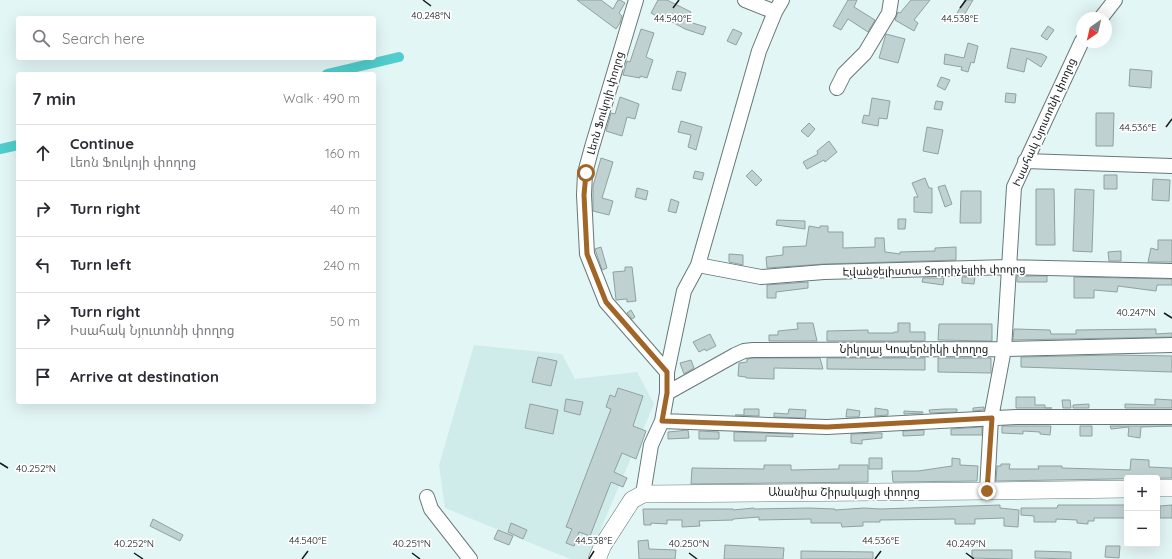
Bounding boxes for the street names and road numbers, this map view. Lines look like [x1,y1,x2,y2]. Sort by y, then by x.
street label: Լեոն Ֆուկոյի փողոց [584,50,626,156]
street label: Իսահակ Նյուտոնի փողոց [1009,56,1079,188]
street label: Էվանջելիստա Տորրիչելլիի փողոց [842,261,1026,279]
street label: Նիկոլայ Կոպերնիկի փողոց [840,342,988,356]
street label: Անանիա Շիրակացի փողոց [768,485,920,499]

